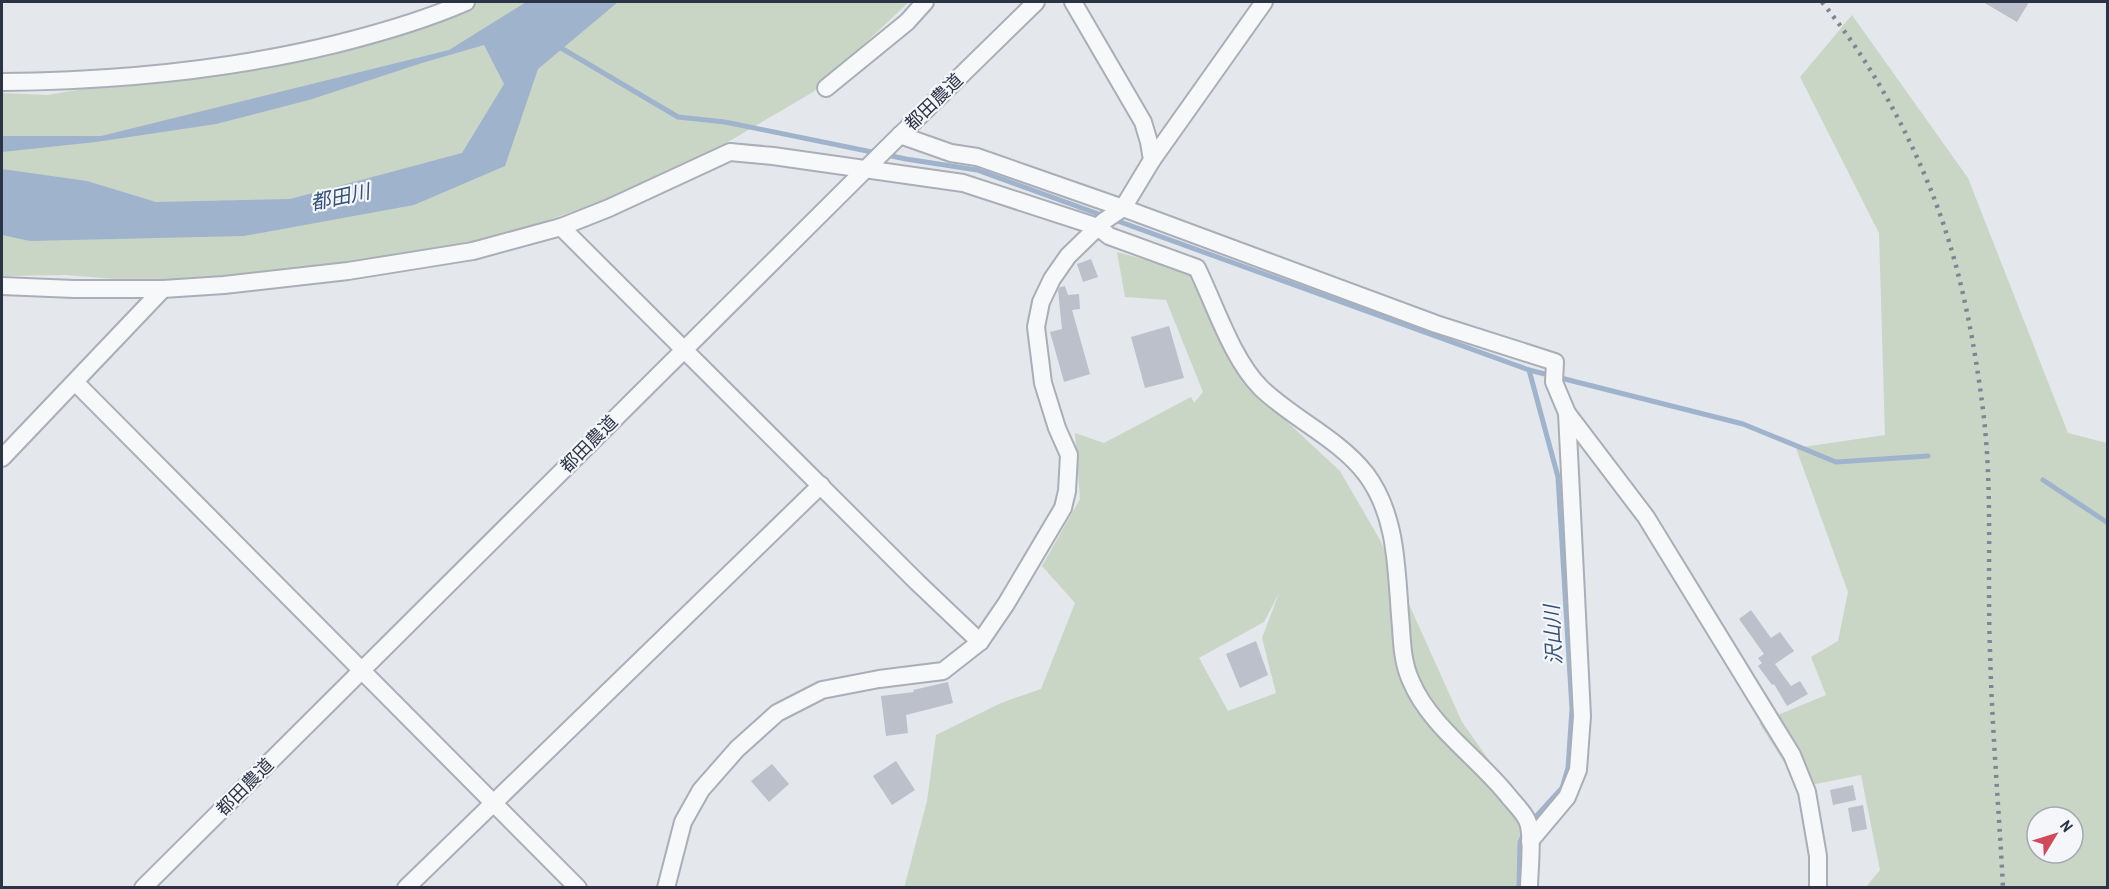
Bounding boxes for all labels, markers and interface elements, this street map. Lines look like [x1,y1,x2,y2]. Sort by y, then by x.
street label: 都田農道 [899,68,968,136]
water label: 都田川 [308,177,374,216]
street label: 都田農道 [554,409,623,478]
water label: 沢山川 [1537,602,1568,666]
street label: 都田農道 [210,752,279,821]
north arrow [2025,805,2085,865]
text: N [2055,815,2078,836]

